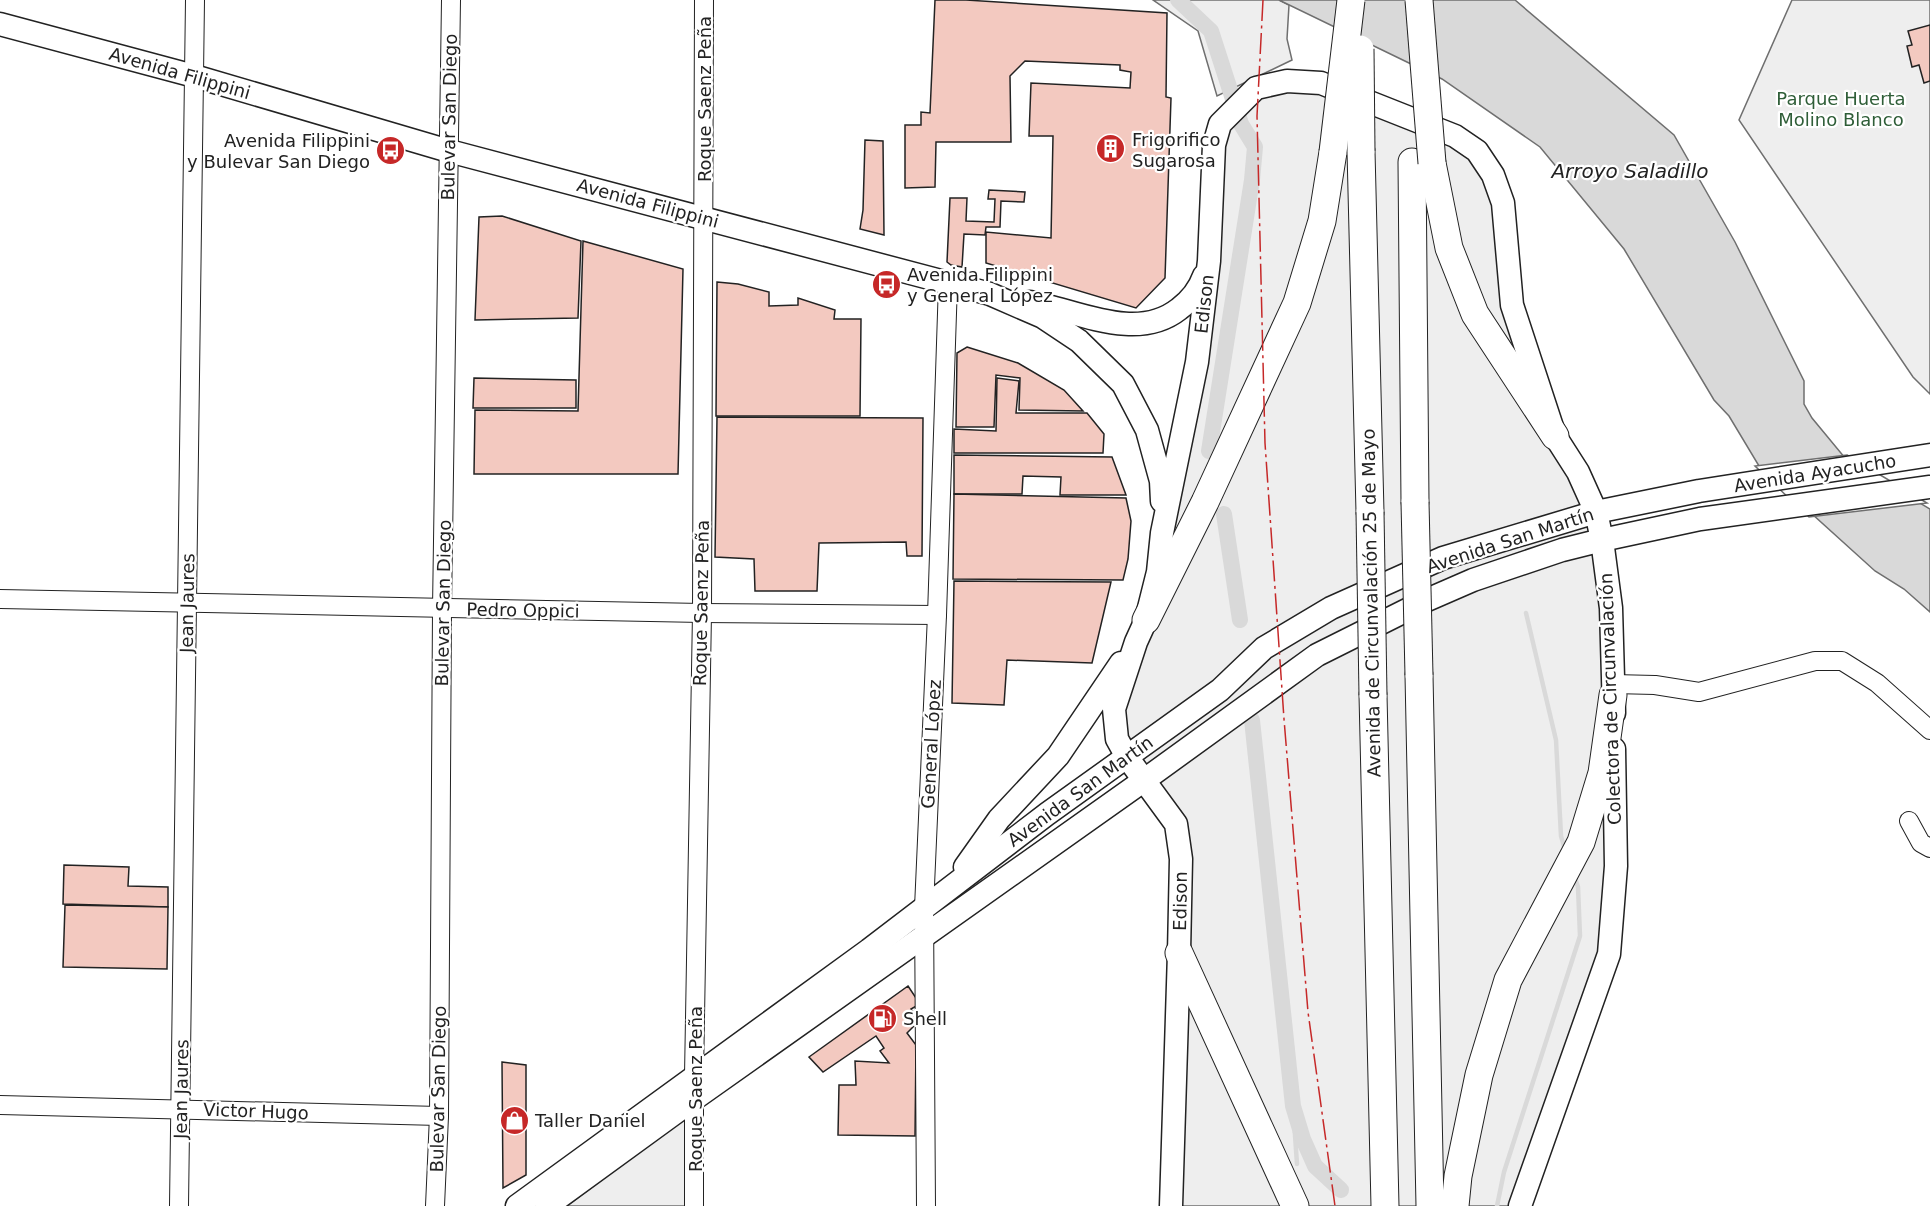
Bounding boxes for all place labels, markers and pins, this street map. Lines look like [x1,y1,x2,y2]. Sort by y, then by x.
place label: Frigorifico Sugarosa [1132,129,1221,171]
place label: Avenida Filippini y Bulevar San Diego [187,130,370,172]
building icon: Frigorifico Sugarosa [1095,133,1127,165]
bus stop icon: Avenida Filippini y Bulevar San Diego [375,134,407,166]
place label: Avenida Filippini y General López [907,264,1053,306]
bus stop icon: Avenida Filippini y General López [870,268,902,300]
fuel station icon: Shell [866,1002,898,1034]
place label: Shell [903,1008,947,1029]
shop icon: Taller Daniel [498,1104,530,1136]
place label: Taller Daniel [534,1110,646,1131]

